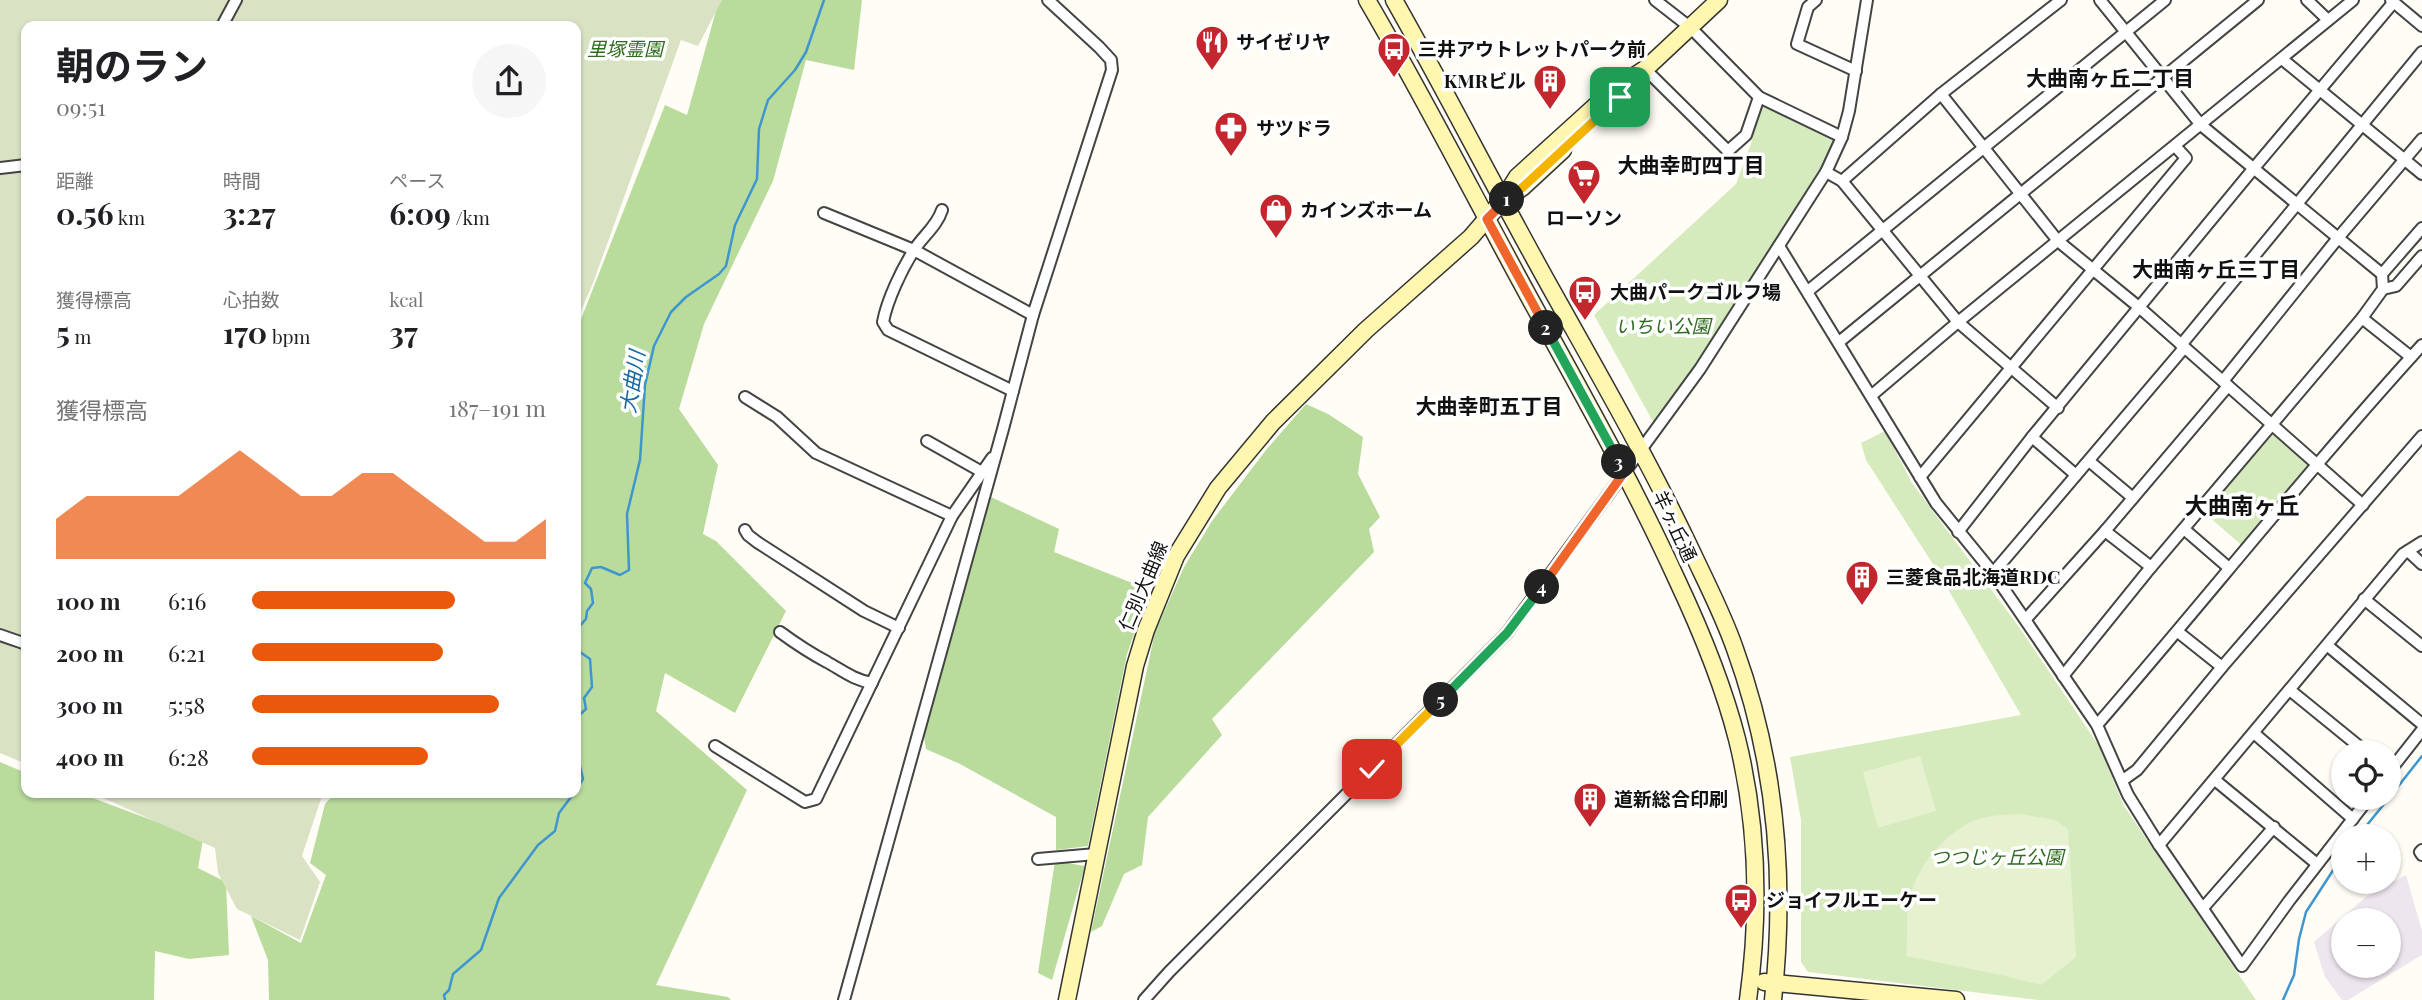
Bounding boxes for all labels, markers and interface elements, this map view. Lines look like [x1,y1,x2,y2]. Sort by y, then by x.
restaurant icon: サイゼリヤ [1193,23,1231,72]
place label: サイゼリヤ [1236,28,1331,54]
bus stop icon: 三井アウトレットパーク前 [1375,30,1413,79]
park label: 里塚霊園 [587,35,666,61]
place label: 三井アウトレットパーク前 [1418,35,1646,61]
text: 朝のラン [56,39,208,90]
button: share [472,44,546,118]
building icon: KMRビル [1531,62,1569,111]
district label: 大曲南ヶ丘二丁目 [2026,63,2194,91]
place label: KMRビル [1444,67,1526,93]
pin [1590,67,1650,127]
icon: arrive [1601,78,1639,116]
text: 09:51 [56,91,106,122]
pharmacy icon: サツドラ [1212,109,1250,158]
place label: サツドラ [1256,114,1332,140]
district label: 大曲幸町四丁目 [1618,150,1765,178]
supermarket icon: ローソン [1565,157,1603,206]
text: 距離 [56,167,94,193]
text: 時間 [223,167,261,193]
text: ペース [389,167,445,193]
pin: 1 [1490,182,1524,216]
text: 1 [1503,185,1510,211]
shop icon: カインズホーム [1257,191,1295,240]
text: 0.56 [56,193,114,233]
text: 3:27 [223,193,275,233]
text: 6:09 [389,193,451,233]
place label: カインズホーム [1300,196,1432,222]
text: km [114,204,145,230]
text: /km [451,204,490,230]
place label: ローソン [1546,204,1622,230]
district label: 大曲南ヶ丘三丁目 [2132,254,2300,282]
bus stop icon: 大曲パークゴルフ場 [1566,273,1604,322]
place label: 大曲パークゴルフ場 [1610,278,1781,304]
text: 獲得標高 [56,286,132,312]
text: 心拍数 [223,286,280,312]
text: kcal [389,286,423,312]
pin: 2 [1528,310,1564,346]
text: 5 [56,312,70,352]
text: 170 [223,312,267,352]
text: 37 [389,312,418,352]
park label: いちい公園 [1615,312,1713,338]
text: 2 [1541,314,1550,340]
text: m [70,323,91,349]
text: bpm [267,323,311,349]
water label: 大曲川 [612,346,650,415]
district label: 大曲幸町五丁目 [1416,391,1563,419]
text: 187–191 m [448,392,546,423]
text: 獲得標高 [56,394,148,425]
pin: 3 [1602,444,1636,480]
text: 3 [1614,448,1623,474]
street label: 羊ヶ丘通 [1648,486,1704,566]
district label: 大曲南ヶ丘 [2185,489,2300,520]
street label: 仁別大曲線 [1112,537,1173,634]
building icon: 三菱食品北海道RDC [1843,558,1881,607]
place label: 三菱食品北海道RDC [1886,563,2060,589]
pin: 4 [1524,570,1560,604]
text: 4 [1536,573,1547,599]
text: 100 m [56,585,121,616]
text: 6:16 [168,585,206,616]
text: 200 m [56,637,124,668]
text: 6:21 [168,637,206,668]
pin: 5 [1424,682,1458,718]
text: 5 [1436,686,1445,712]
text: 300 m [56,689,123,720]
text: 5:58 [168,689,205,720]
pin [1342,739,1402,799]
map controls [2331,740,2401,978]
button: locate [2331,740,2401,810]
text: 400 m [56,741,124,772]
text: 6:28 [168,741,209,772]
icon: check [1353,750,1391,788]
building icon: 道新総合印刷 [1571,780,1609,829]
place label: 道新総合印刷 [1614,785,1728,811]
button: + [2331,824,2401,894]
park label: つつじヶ丘公園 [1930,843,2066,869]
bus stop icon: ジョイフルエーケー [1722,881,1760,930]
place label: ジョイフルエーケー [1766,886,1937,912]
button: − [2331,908,2401,978]

